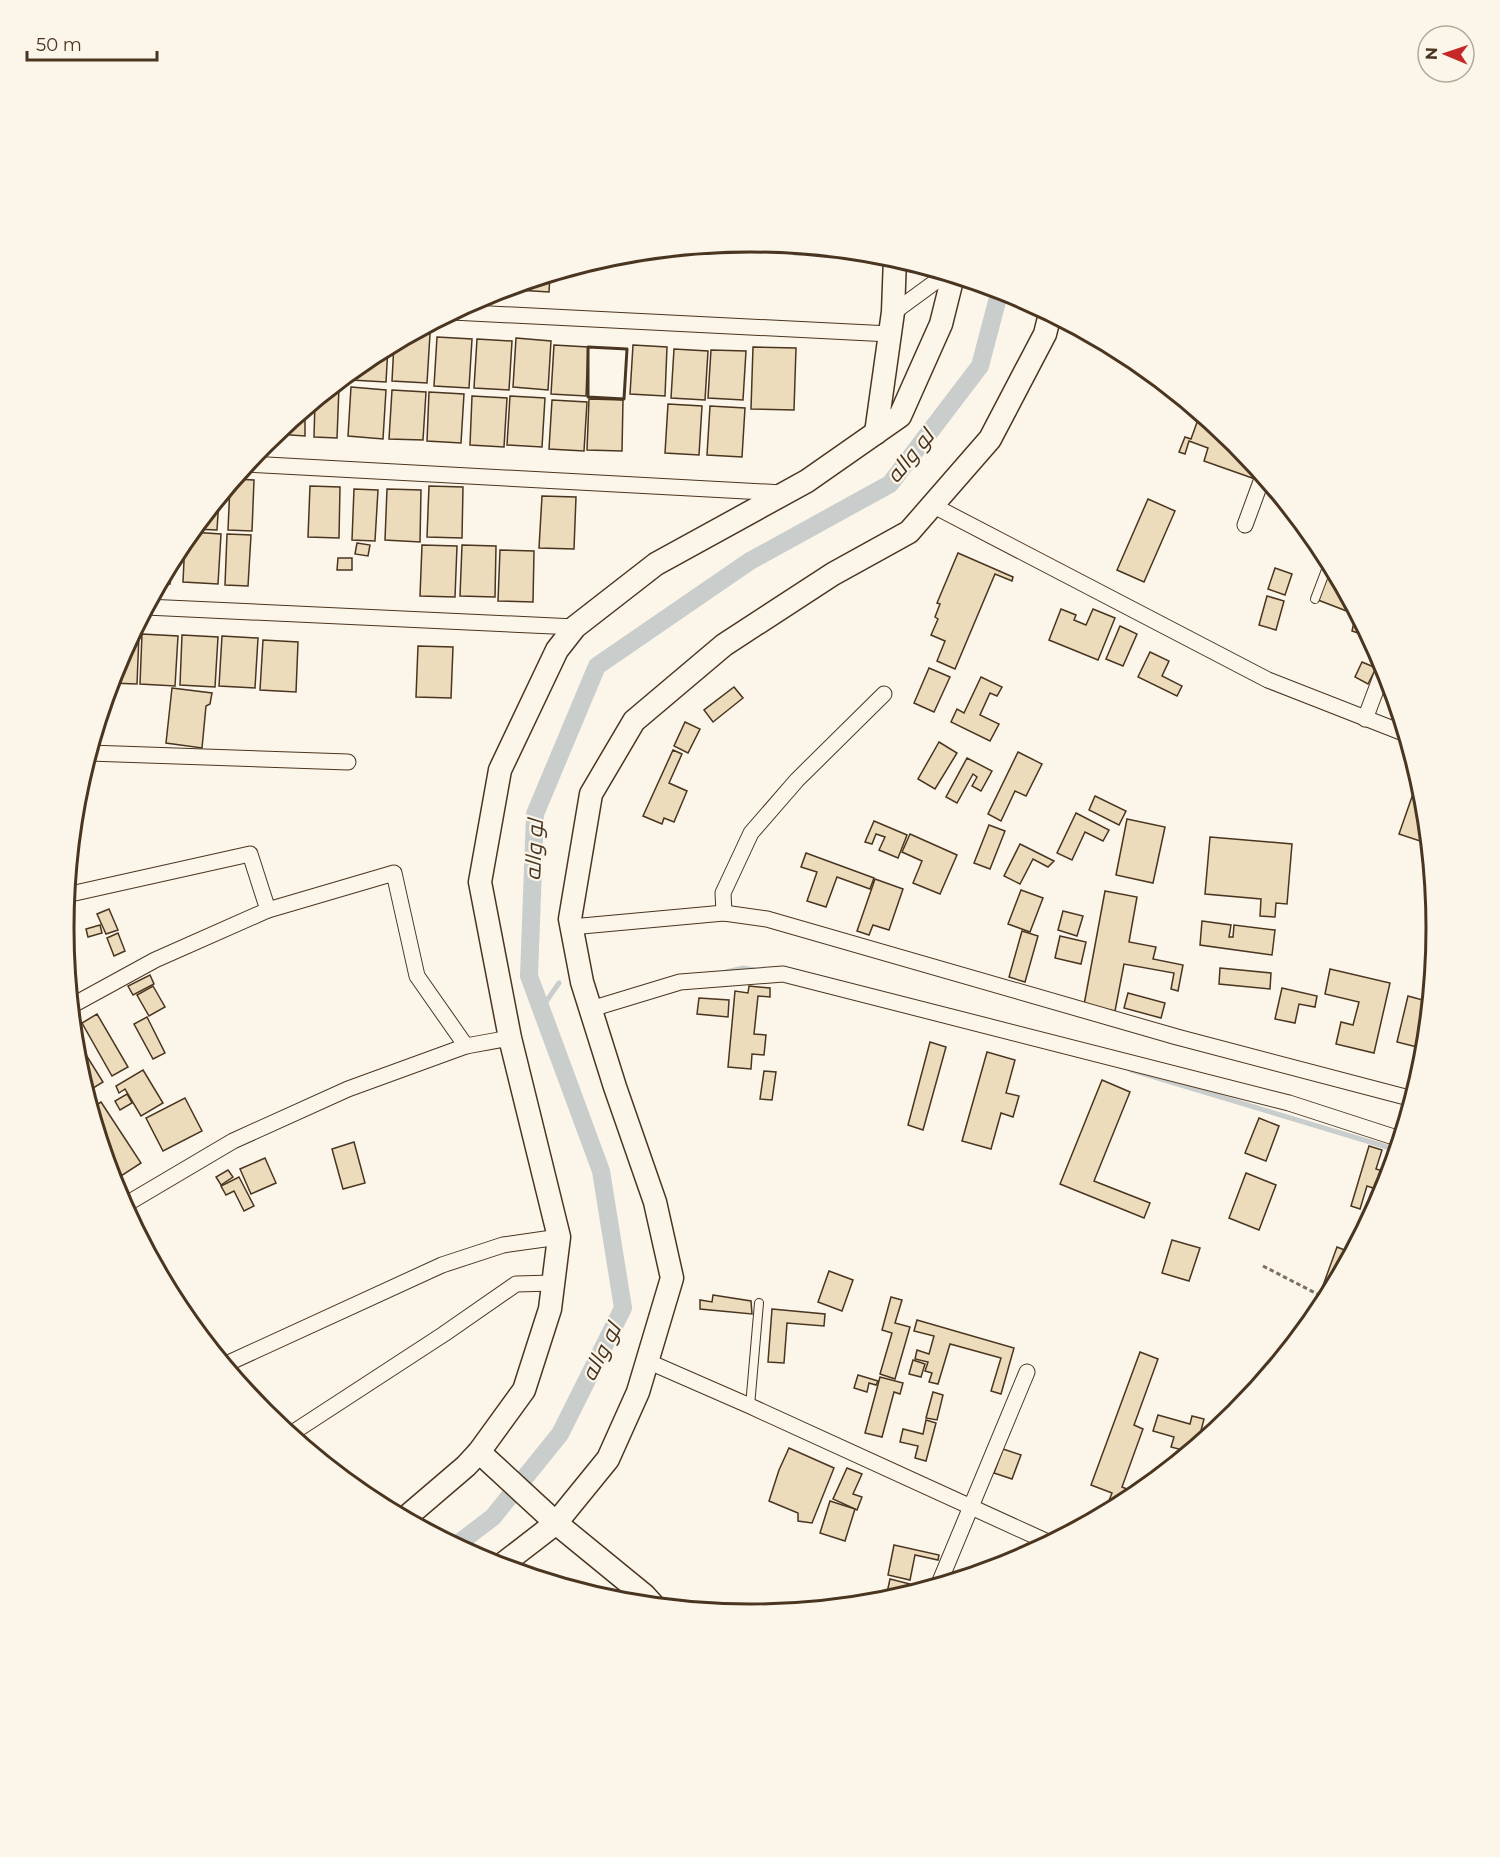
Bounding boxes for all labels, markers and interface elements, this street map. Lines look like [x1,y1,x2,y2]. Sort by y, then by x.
scale bar [27,24,158,62]
north arrow [1416,24,1476,84]
text: 50 m [36,34,82,56]
text: N [1422,47,1441,60]
water label: لو واله [880,421,942,488]
water label: لو واله [519,816,549,881]
water label: لو واله [575,1316,628,1385]

